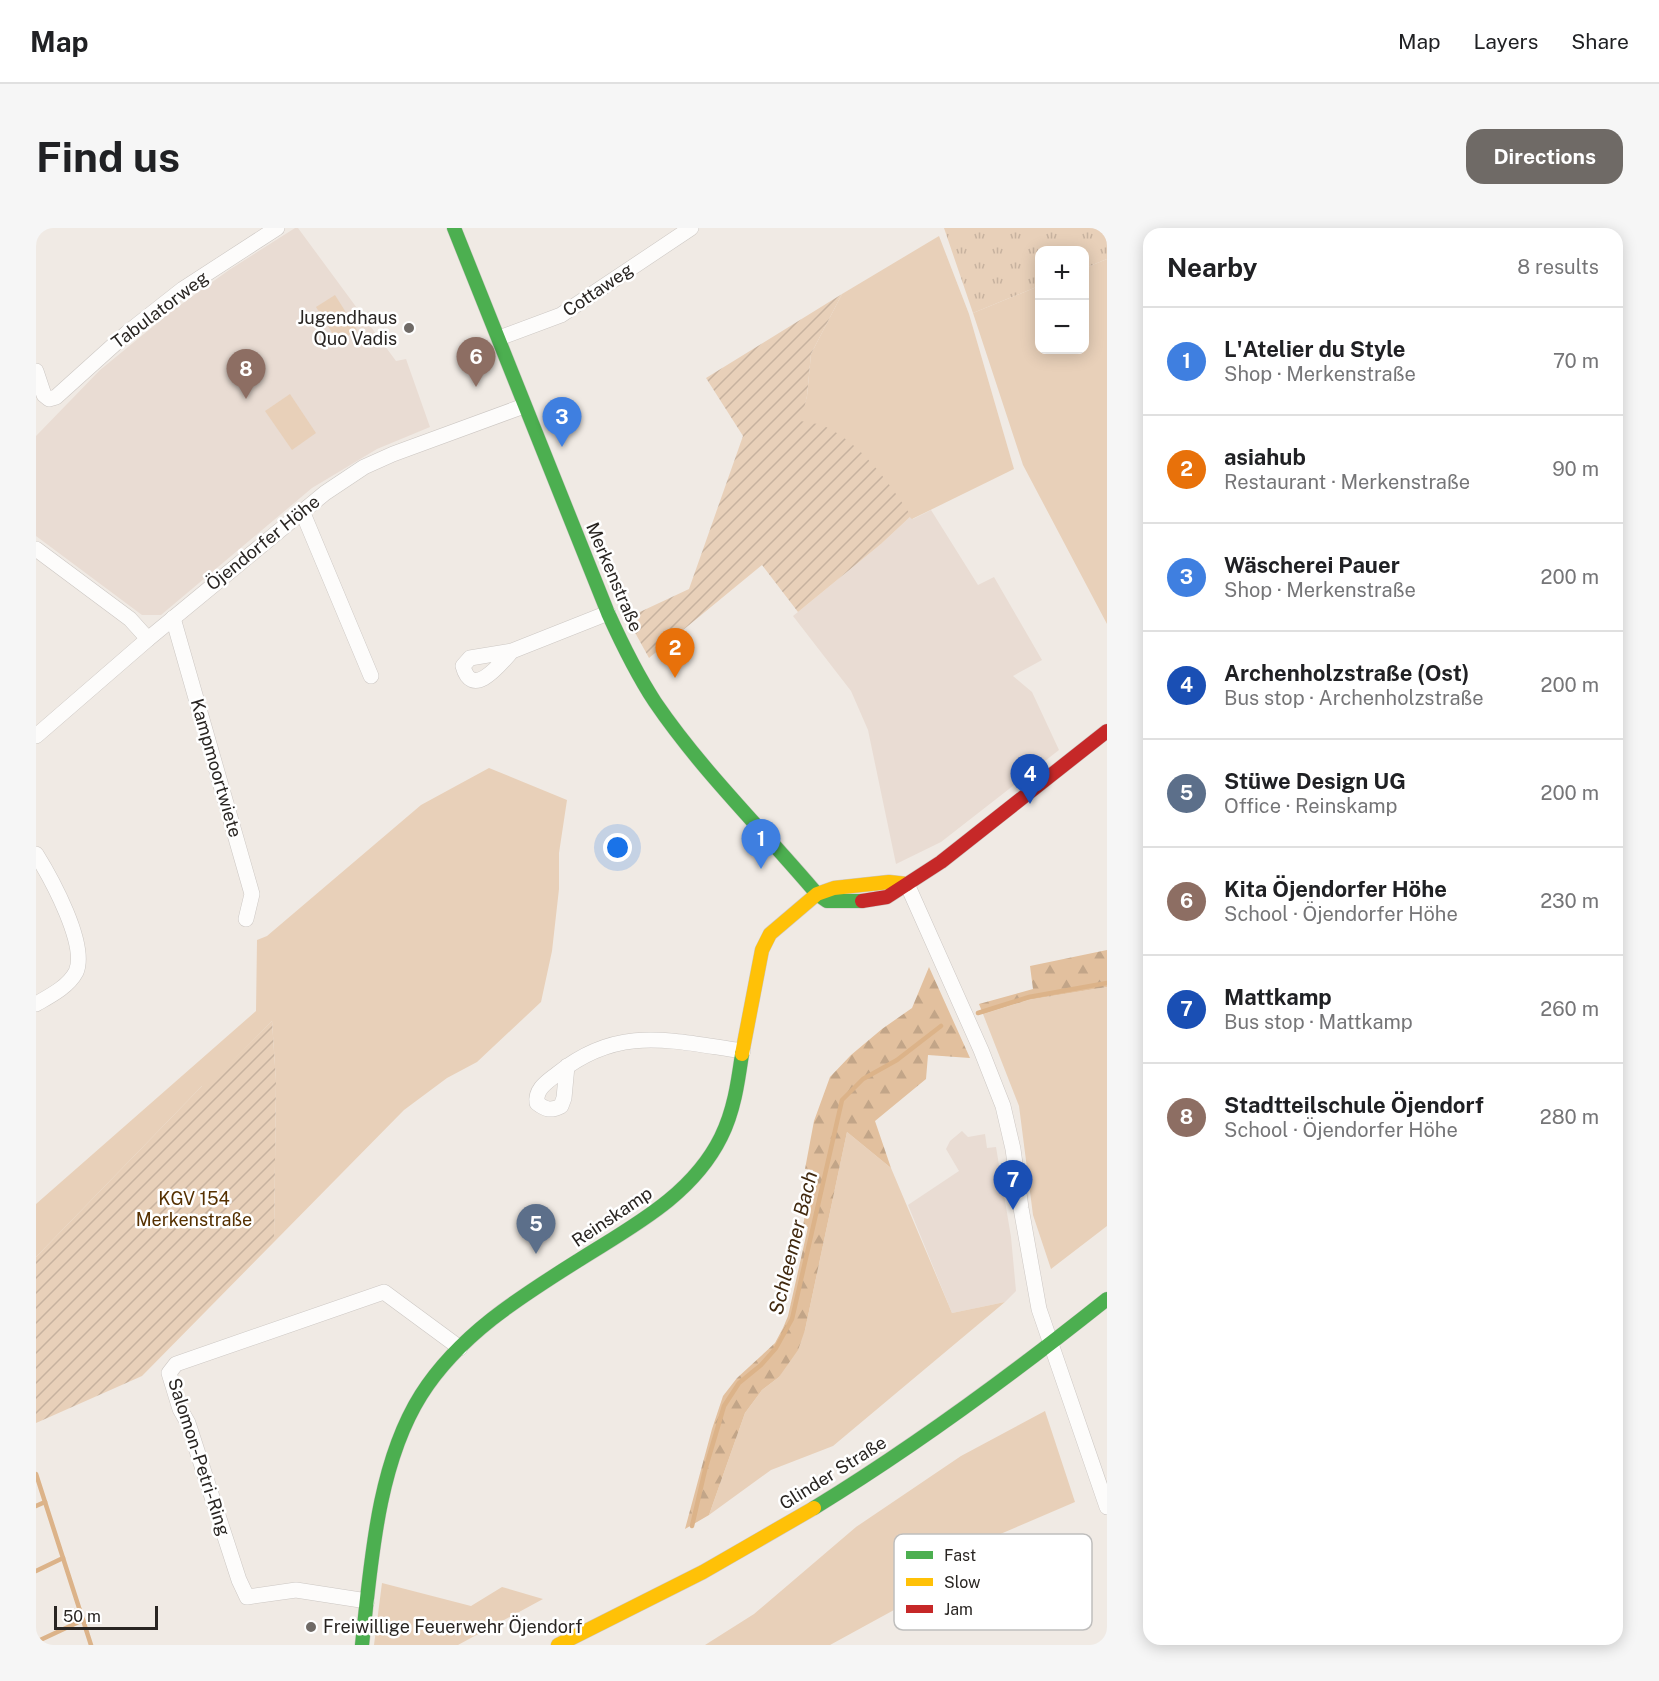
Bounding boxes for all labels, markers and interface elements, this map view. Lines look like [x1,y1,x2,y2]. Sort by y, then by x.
text: Map [30,25,89,58]
text: Map [1398,29,1441,54]
text: Layers [1474,29,1538,54]
text: Share [1571,29,1629,54]
button: Directions [1466,129,1623,184]
text: Find us [36,132,180,181]
map controls [1035,246,1089,354]
button: + [1035,246,1089,300]
text: Nearby [1167,252,1257,283]
text: 8 results [1517,255,1599,279]
street label: Cottaweg [559,258,637,321]
street label: Tabulatorweg [107,267,212,353]
button: − [1035,300,1089,354]
place label: Jugendhaus Quo Vadis [297,307,397,349]
marker: Jugendhaus Quo Vadis [402,321,416,335]
text: L'Atelier du Style [1224,336,1406,362]
pin: 6 [456,338,496,387]
text: 1 [1182,349,1191,373]
text: 70 m [1553,349,1599,373]
pin: 8 [226,350,266,399]
text: Shop · Merkenstraße [1224,362,1416,386]
pin: 3 [542,398,582,447]
text: asiahub [1224,444,1306,470]
text: 2 [1180,457,1193,481]
text: 90 m [1552,457,1599,481]
text: Restaurant · Merkenstraße [1224,470,1470,494]
street label: Öjendorfer Höhe [201,490,324,595]
street label: Merkenstraße [582,519,647,635]
text: Wäscherei Pauer [1224,552,1400,578]
text: 3 [1180,565,1193,589]
text: 200 m [1541,565,1599,589]
text: Shop · Merkenstraße [1224,578,1416,602]
pin: 2 [656,628,694,678]
text: Archenholzstraße (Ost) [1224,660,1469,686]
text: 4 [1180,673,1193,697]
text: 200 m [1541,673,1599,697]
text: Bus stop · Archenholzstraße [1224,686,1484,710]
street label: Kampmoortwiete [187,696,246,840]
pin: 4 [1010,754,1050,804]
text: Stüwe Design UG [1224,768,1406,794]
text: 5 [1180,781,1193,805]
text: 200 m [1541,781,1599,805]
text: Office · Reinskamp [1224,794,1397,818]
pin: 1 [742,820,780,869]
your location [603,833,632,862]
text: Kita Öjendorfer Höhe [1224,876,1447,902]
text: 6 [1180,889,1193,913]
text: 230 m [1540,889,1599,913]
text: School · Öjendorfer Höhe [1224,902,1458,926]
text: Mattkamp [1224,984,1332,1010]
text: 7 [1180,997,1193,1021]
text: 260 m [1540,997,1599,1021]
text: Bus stop · Mattkamp [1224,1010,1413,1034]
text: Stadtteilschule Öjendorf [1224,1092,1484,1118]
text: 8 [1180,1105,1193,1129]
text: 280 m [1540,1105,1599,1129]
text: School · Öjendorfer Höhe [1224,1118,1458,1142]
pin: 7 [994,1160,1032,1210]
water label: Schleemer Bach [764,1169,822,1317]
street label: Reinskamp [568,1182,656,1251]
park label: KGV 154 Merkenstraße [136,1188,252,1230]
pin: 5 [516,1204,556,1254]
street label: Salomon-Petri-Ring [164,1375,235,1538]
street label: Glinder Straße [775,1431,890,1514]
legend [894,1534,1092,1630]
text: Fast [944,1546,976,1565]
text: Slow [944,1573,981,1592]
text: Jam [944,1600,973,1619]
scale bar [54,1603,158,1630]
text: 50 m [63,1607,101,1626]
place label: Freiwillige Feuerwehr Öjendorf [323,1615,582,1637]
marker: Freiwillige Feuerwehr Öjendorf [304,1620,318,1634]

